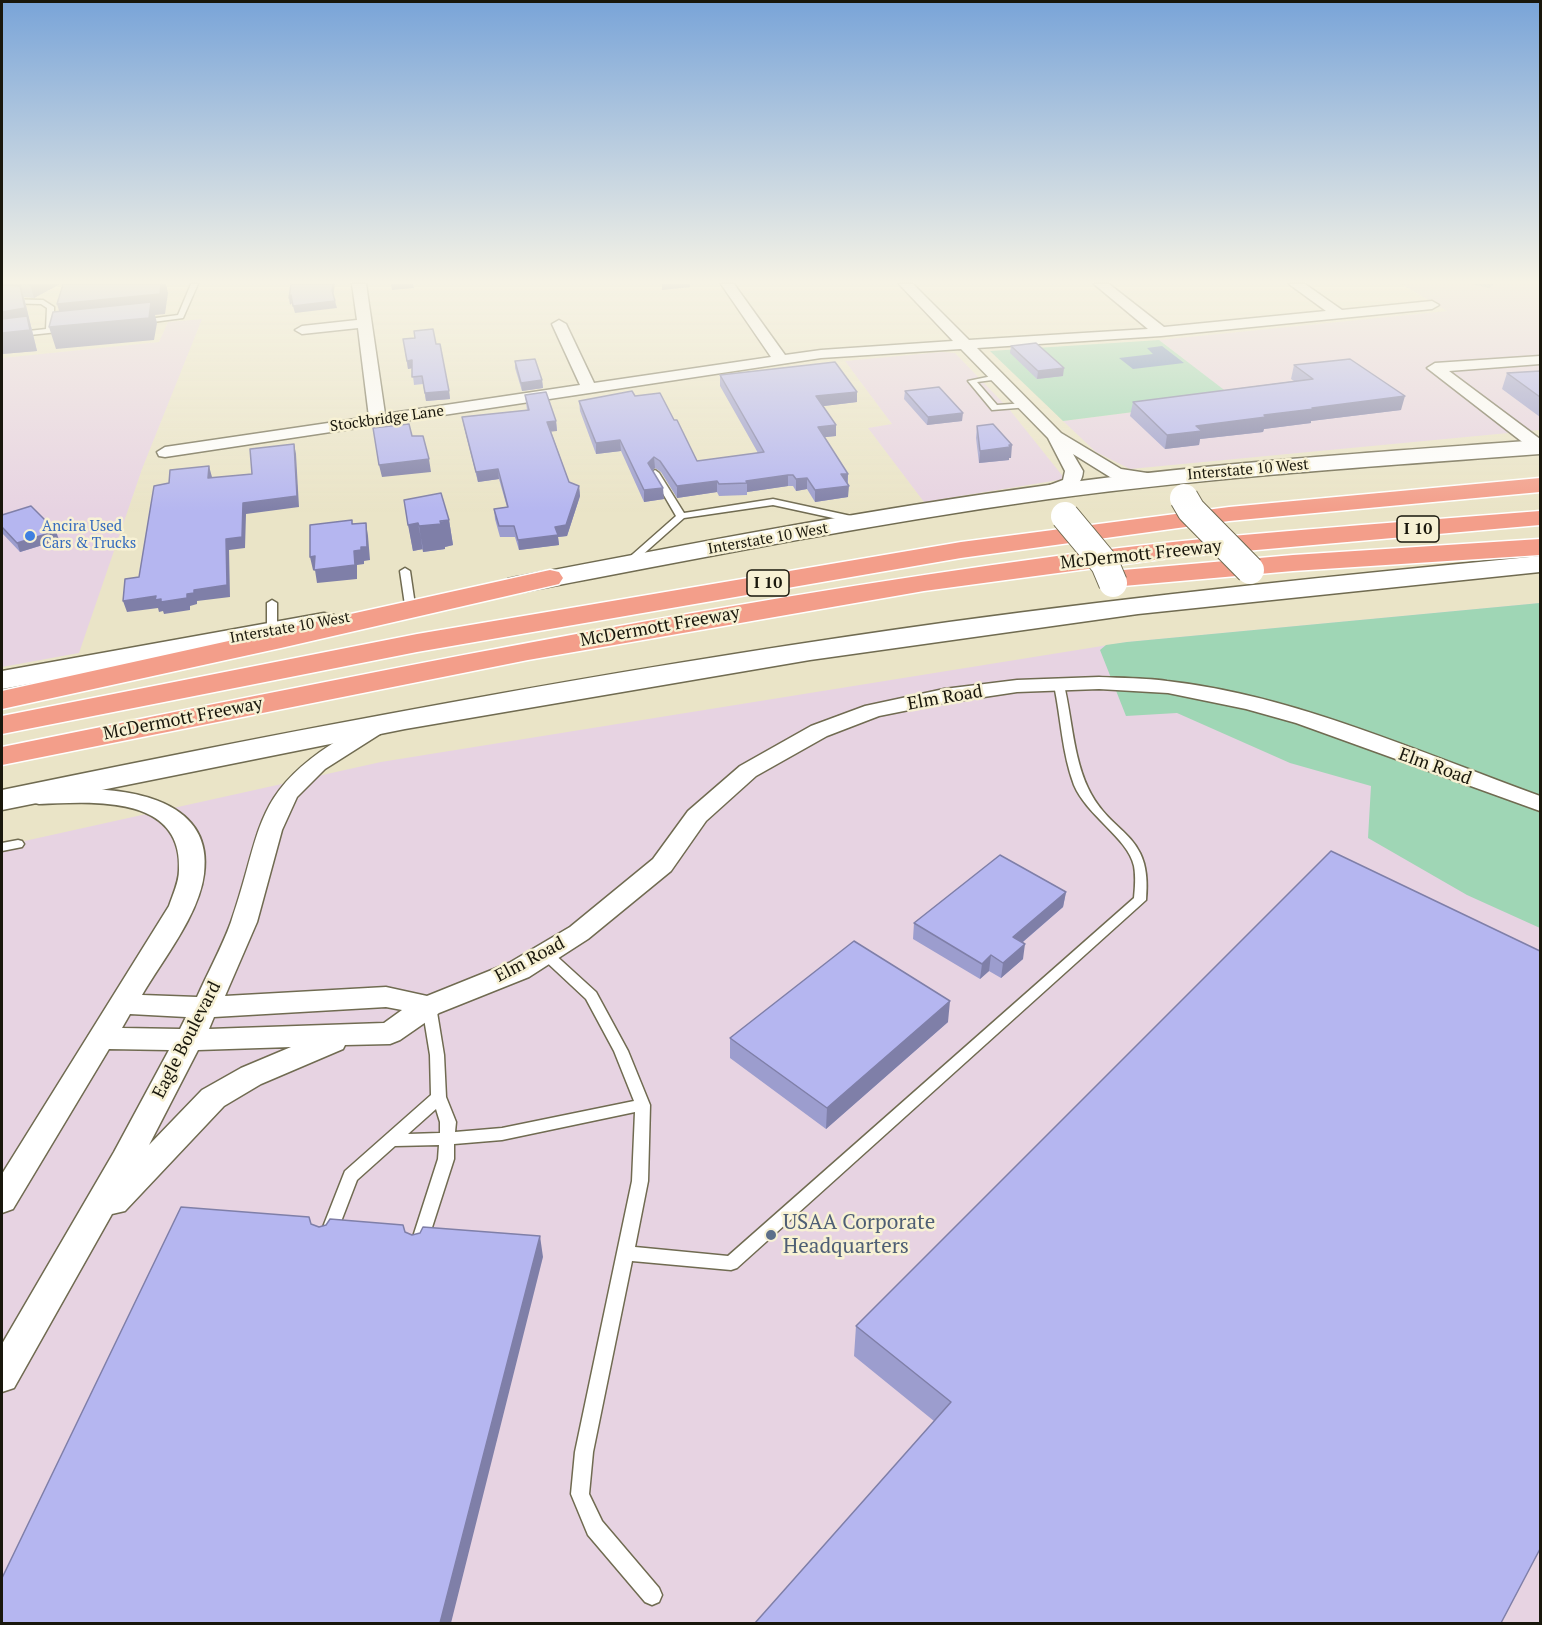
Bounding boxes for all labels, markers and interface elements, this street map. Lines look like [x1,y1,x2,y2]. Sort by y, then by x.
street label: Stockbridge Lane [329,402,445,436]
street label: Interstate 10 West [1187,456,1309,484]
road number: I 10 [1397,516,1439,542]
place label: Ancira Used Cars & Trucks [42,518,136,553]
street label: Interstate 10 West [706,520,830,558]
marker: Ancira Used Cars & Trucks [23,529,37,543]
street label: McDermott Freeway [1059,536,1223,574]
road number: I 10 [747,570,789,596]
street label: McDermott Freeway [578,602,742,652]
street label: Interstate 10 West [228,609,352,647]
street label: Elm Road [906,681,984,715]
street label: McDermott Freeway [102,693,264,745]
street label: Elm Road [1396,744,1474,790]
street label: Elm Road [491,933,569,987]
street label: Eagle Boulevard [148,978,226,1102]
place label: USAA Corporate Headquarters [783,1210,935,1260]
marker: USAA Corporate Headquarters [764,1228,778,1242]

